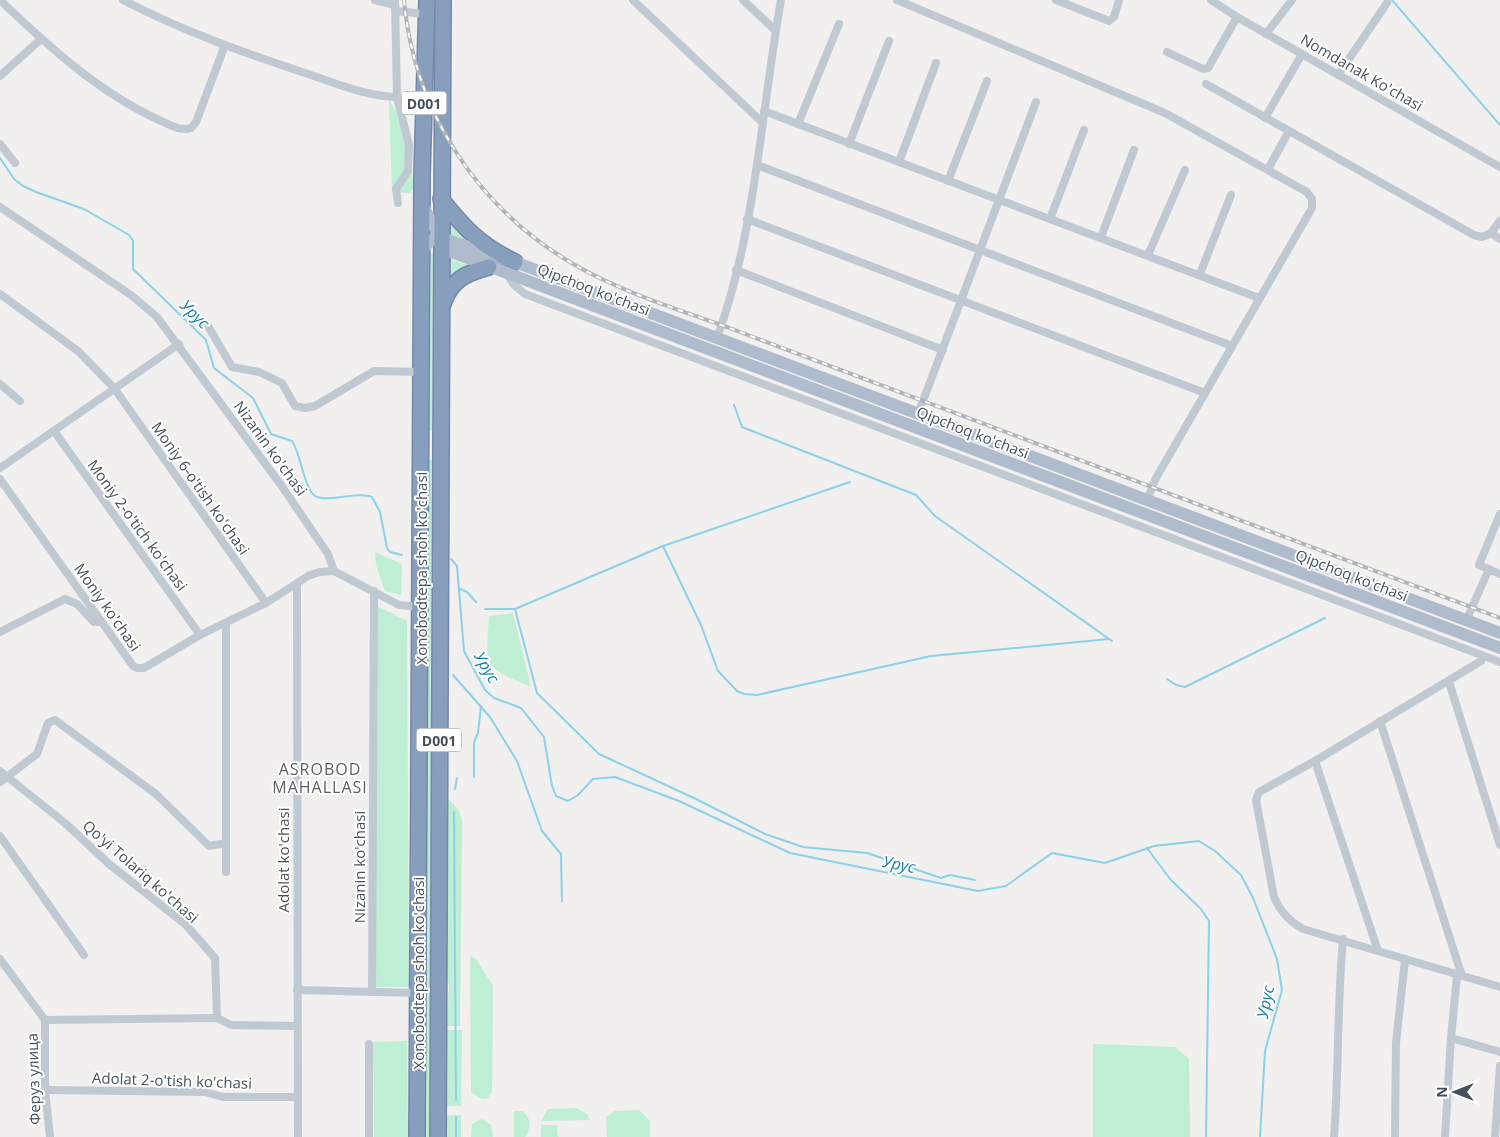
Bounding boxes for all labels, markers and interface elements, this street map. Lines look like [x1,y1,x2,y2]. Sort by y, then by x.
street label: Nomdanak Ko'chasi [1297,29,1427,115]
road number: D001 [402,92,446,115]
street label: Qipchoq ko'chasi [535,258,653,320]
water label: Урус [175,294,215,334]
street label: Nizanin ko'chasi [230,397,312,499]
street label: Qipchoq ko'chasi [914,401,1032,463]
street label: Moniy 6-o'tish ko'chasi [148,418,254,558]
street label: Moniy 2-o'tich ko'chasi [84,455,192,595]
street label: Xonobodtepa shoh ko'chasi [411,472,431,664]
street label: Qipchoq ko'chasi [1293,544,1411,606]
street label: Moniy ko'chasi [70,559,146,655]
water label: Урус [469,646,505,687]
road number: D001 [416,728,462,752]
district label: ASROBOD MAHALLASI [272,758,368,798]
street label: Adolat ko'chasi [273,808,293,912]
street label: Nizanin ko'chasi [349,811,369,923]
street label: Qo'yi Tolariq ko'chasi [79,815,203,927]
water label: Урус [880,850,918,878]
street label: Xonobodtepa shoh ko'chasi [408,877,428,1069]
water label: Урус [1251,983,1279,1021]
street label: Феруз улица [21,1033,45,1125]
street label: Adolat 2-o'tish ko'chasi [92,1067,252,1093]
north arrow [1430,1067,1480,1117]
text: N [1432,1086,1451,1098]

